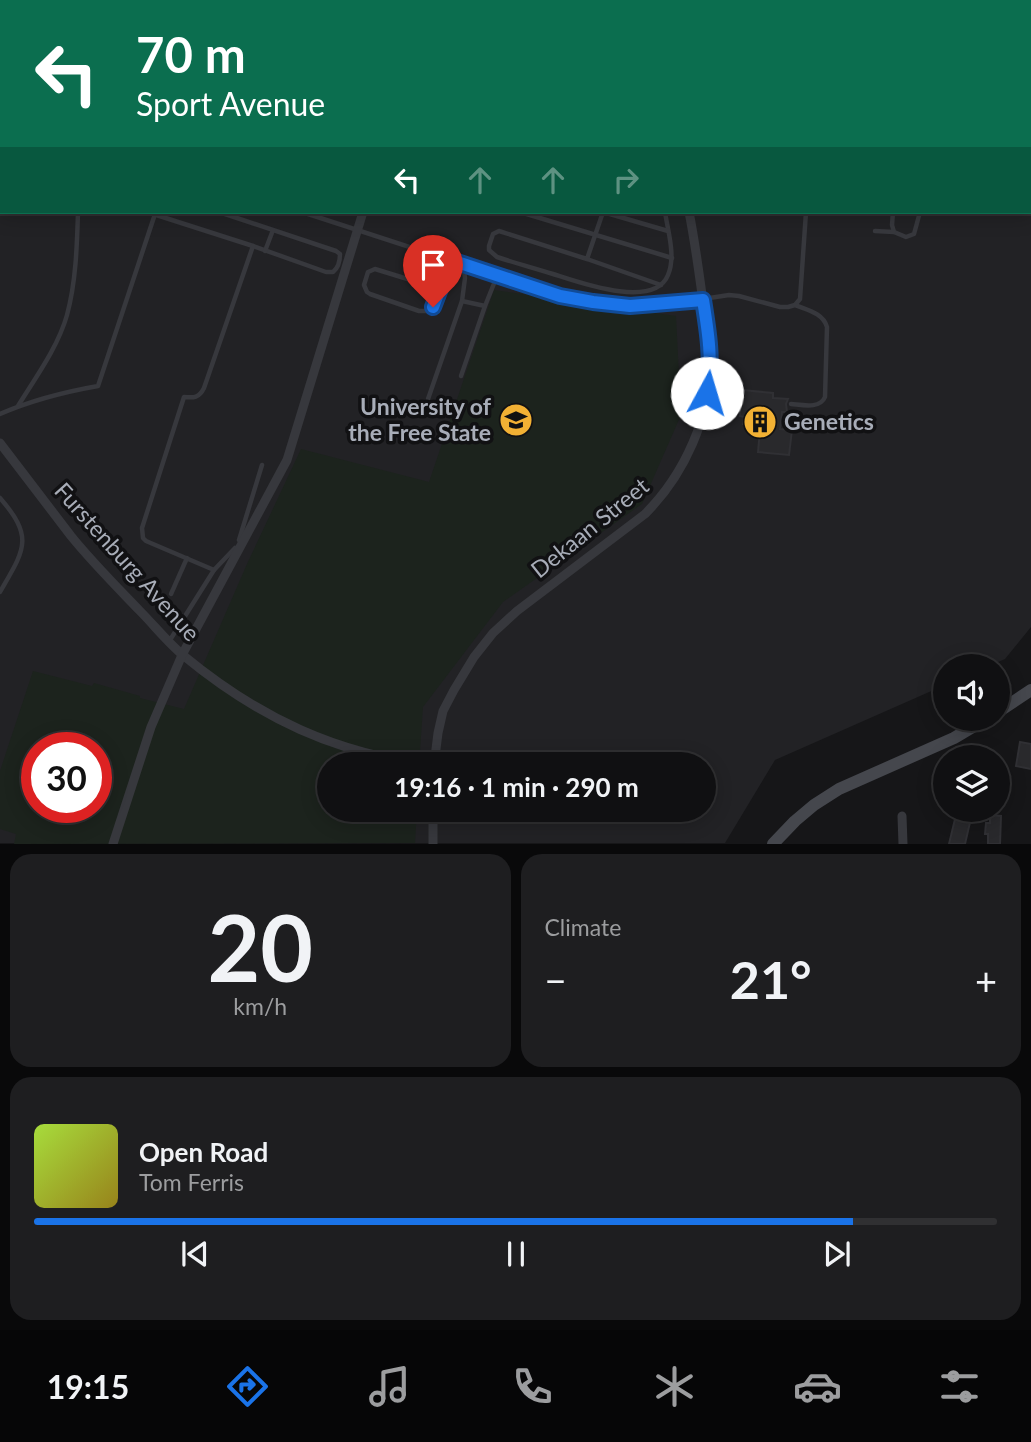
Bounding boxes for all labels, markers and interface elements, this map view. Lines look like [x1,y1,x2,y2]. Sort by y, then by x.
text: 70 m [136,25,246,83]
icon: left [21,28,112,119]
text: Sport Avenue [136,84,325,123]
icon: left [388,161,426,199]
icon: ahead [461,161,499,199]
icon: ahead [534,161,572,199]
icon: right [607,161,645,199]
pin [403,235,463,307]
icon: arrive [414,246,452,284]
position arrow [670,356,744,430]
place label: University of the Free State [348,392,492,446]
school or university icon: University of the Free State [497,401,535,439]
building icon: Genetics [741,403,779,441]
place label: Genetics [784,407,874,435]
street label: Dekaan Street [525,471,654,583]
street label: Furstenburg Avenue [49,476,206,646]
map controls [933,654,1010,822]
button: sound [933,654,1010,731]
speed limit sign: 30 [21,732,112,823]
button: layers [933,745,1010,822]
text: 19:16 · 1 min · 290 m [394,771,639,803]
text: 20 [207,892,313,1001]
text: Climate [545,913,621,941]
text: 21° [730,948,812,1010]
text: − [545,957,567,1003]
text: + [975,957,997,1003]
text: km/h [233,992,287,1020]
text: Open Road [139,1136,268,1168]
text: Tom Ferris [139,1168,244,1196]
icon: previous [176,1235,214,1273]
icon: pause [497,1235,535,1273]
icon: next [818,1235,856,1273]
icon: directions [223,1362,272,1411]
icon: music [365,1362,414,1411]
icon: phone [508,1362,557,1411]
icon: climate [650,1362,699,1411]
icon: car [793,1362,842,1411]
icon: filters [935,1362,984,1411]
text: 19:15 [47,1367,129,1406]

